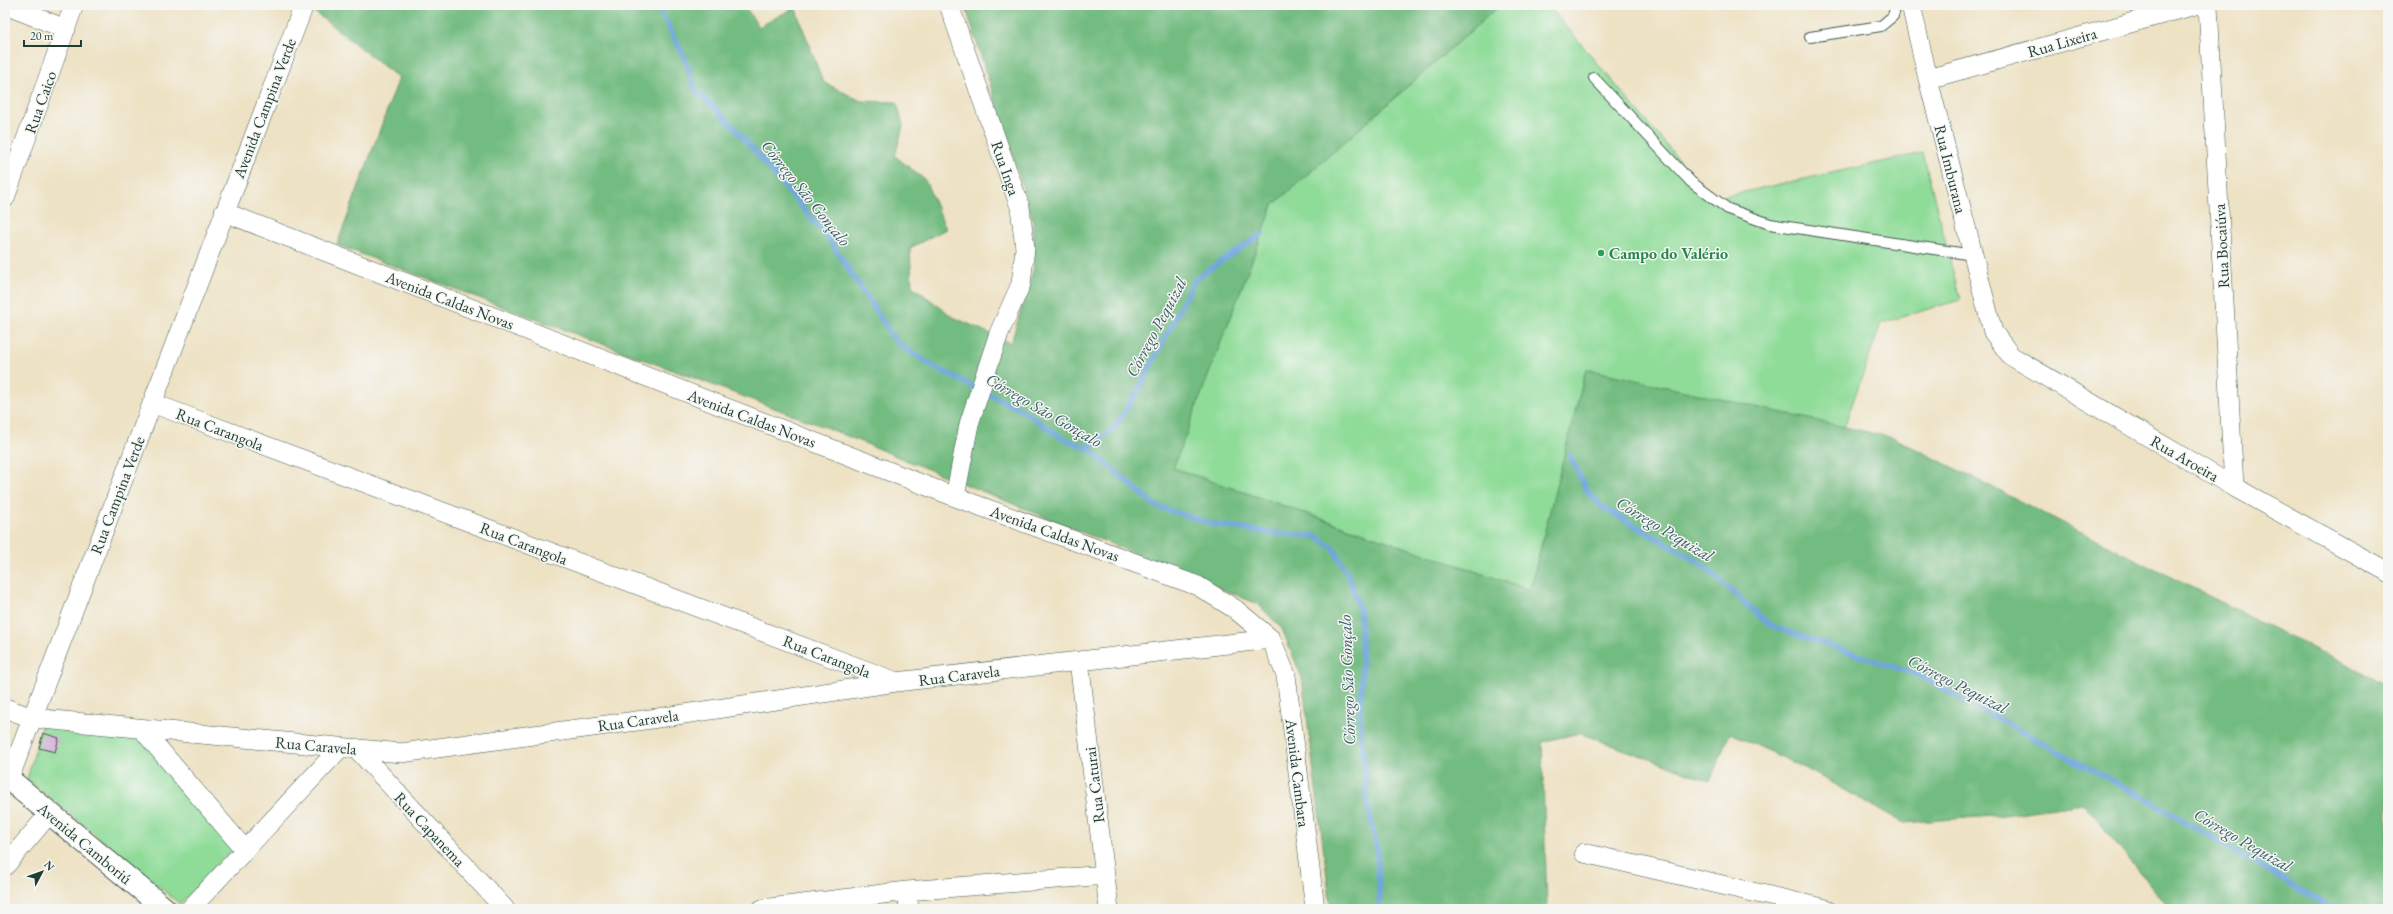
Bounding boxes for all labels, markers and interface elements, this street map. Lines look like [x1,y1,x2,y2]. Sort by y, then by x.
scale bar [24,22,81,48]
street label: Rua Lixeira [2025,22,2100,62]
text: 20 m [30,28,54,44]
street label: Avenida Campina Verde [228,35,301,182]
street label: Rua Caico [19,68,62,136]
street label: Rua Imburana [1929,123,1972,216]
water label: Córrego São Gonçalo [756,135,856,251]
street label: Rua Inga [986,138,1025,199]
street label: Rua Bocaiúva [2209,202,2234,289]
place label: Campo do Valério [1609,243,1728,264]
marker: Campo do Valério [1596,248,1606,258]
street label: Avenida Caldas Novas [382,266,517,335]
water label: Córrego Pequizal [1121,273,1193,381]
water label: Córrego São Gonçalo [982,368,1107,452]
street label: Avenida Caldas Novas [684,384,819,453]
street label: Rua Carangola [173,403,267,456]
street label: Rua Aroeira [2147,430,2223,487]
street label: Rua Campina Verde [85,433,150,557]
water label: Córrego Pequizal [1612,491,1719,568]
street label: Avenida Caldas Novas [986,500,1122,567]
street label: Rua Carangola [477,517,571,570]
water label: Córrego São Gonçalo [1334,614,1360,746]
street label: Rua Carangola [780,630,874,683]
water label: Córrego Pequizal [1904,649,2013,720]
street label: Rua Caravela [917,660,1001,691]
street label: Rua Caravela [596,704,681,737]
street label: Avenida Cambara [1280,717,1315,829]
street label: Rua Caravela [274,731,358,760]
street label: Rua Caturai [1079,746,1110,824]
street label: Rua Capanema [390,787,470,872]
street label: Avenida Camboriú [32,797,137,889]
water label: Córrego Pequizal [2190,803,2297,878]
north arrow [22,852,62,892]
text: N [41,857,58,873]

